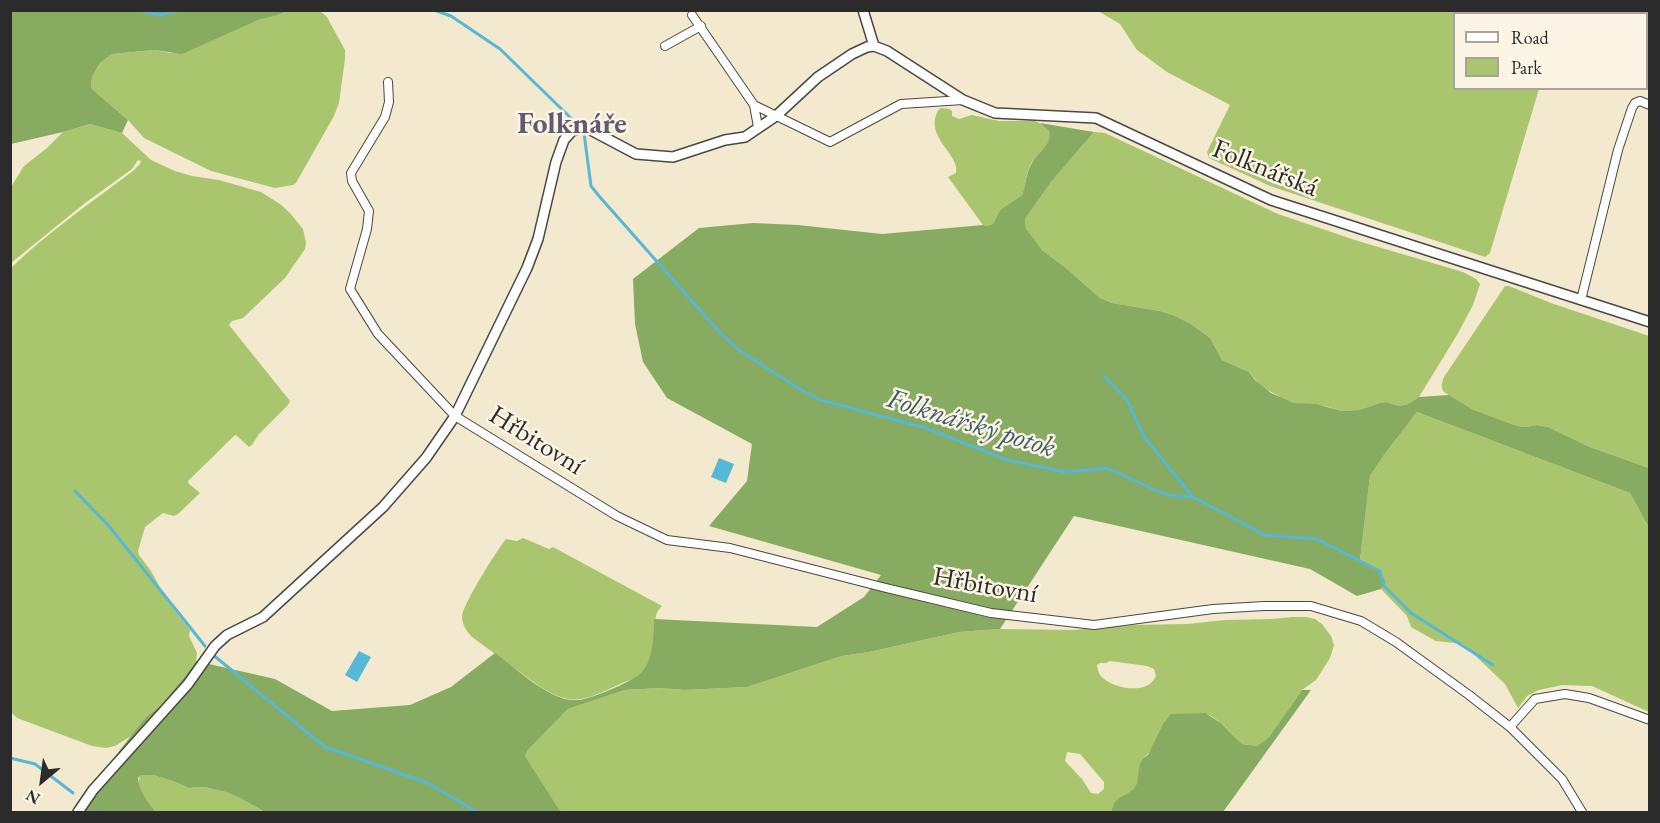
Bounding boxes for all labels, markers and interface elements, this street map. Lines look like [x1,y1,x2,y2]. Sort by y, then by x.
legend [1453,12,1648,90]
text: Road [1511,26,1549,49]
text: Park [1511,56,1542,79]
district label: Folknáře [517,107,627,143]
street label: Folknářská [1207,133,1323,205]
water label: Folknářský potok [883,382,1059,466]
street label: Hřbitovní [483,399,589,483]
street label: Hřbitovní [930,561,1040,611]
north arrow [12,751,72,811]
text: N [22,785,44,810]

